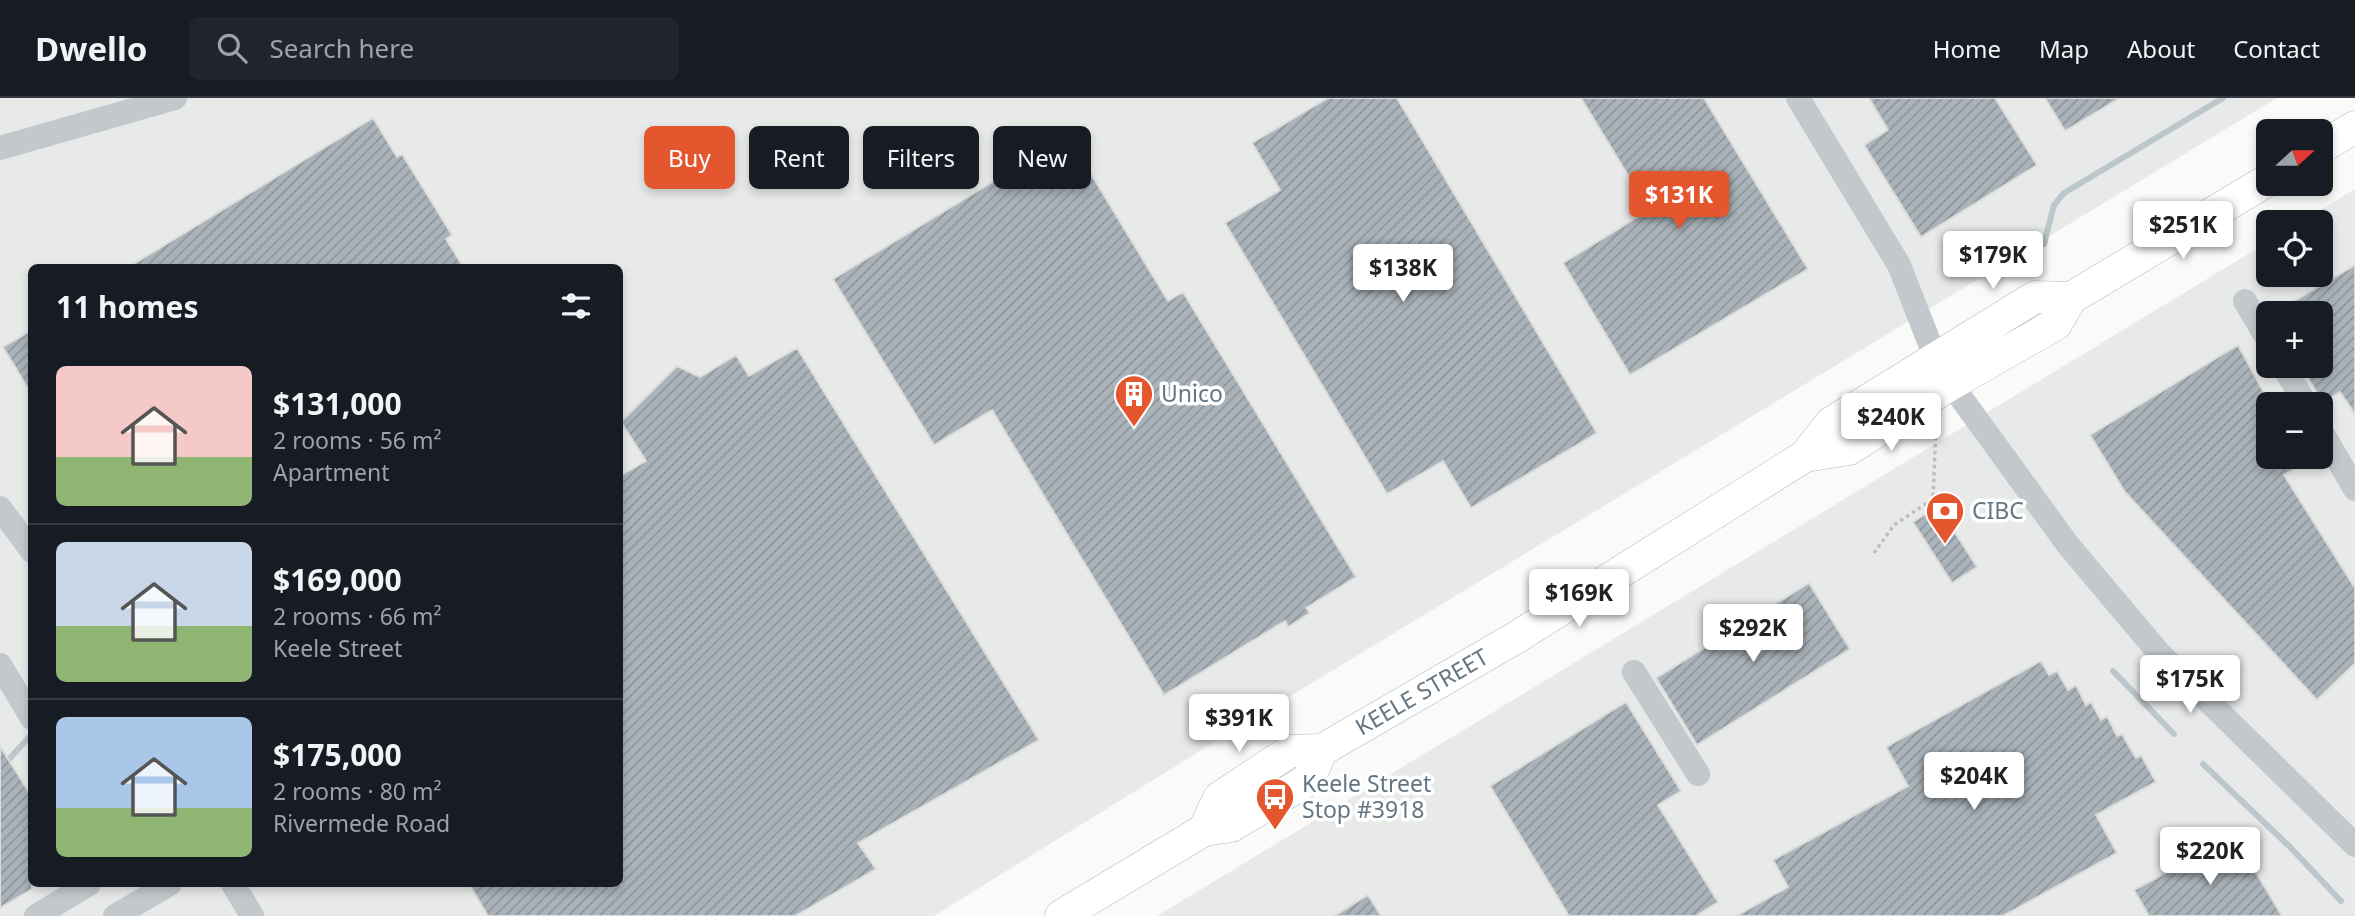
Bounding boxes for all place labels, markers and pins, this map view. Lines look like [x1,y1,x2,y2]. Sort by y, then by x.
pin: $131K [1630,172,1728,231]
pin: $251K [2134,202,2232,261]
pin: $179K [1944,232,2042,291]
pin: $138K [1354,244,1452,304]
building icon: Unico [1113,373,1155,428]
place label: Unico [1161,377,1223,409]
pin: $240K [1842,394,1940,453]
bank icon: CIBC [1924,490,1966,545]
place label: CIBC [1972,494,2024,526]
pin: $169K [1530,570,1628,629]
pin: $292K [1704,604,1802,664]
pin: $175K [2141,656,2239,715]
pin: $391K [1190,694,1288,754]
pin: $204K [1925,752,2023,812]
place label: Keele Street Stop #3918 [1302,767,1431,825]
bus stop icon: Keele Street Stop #3918 [1254,776,1296,831]
pin: $220K [2161,828,2259,887]

